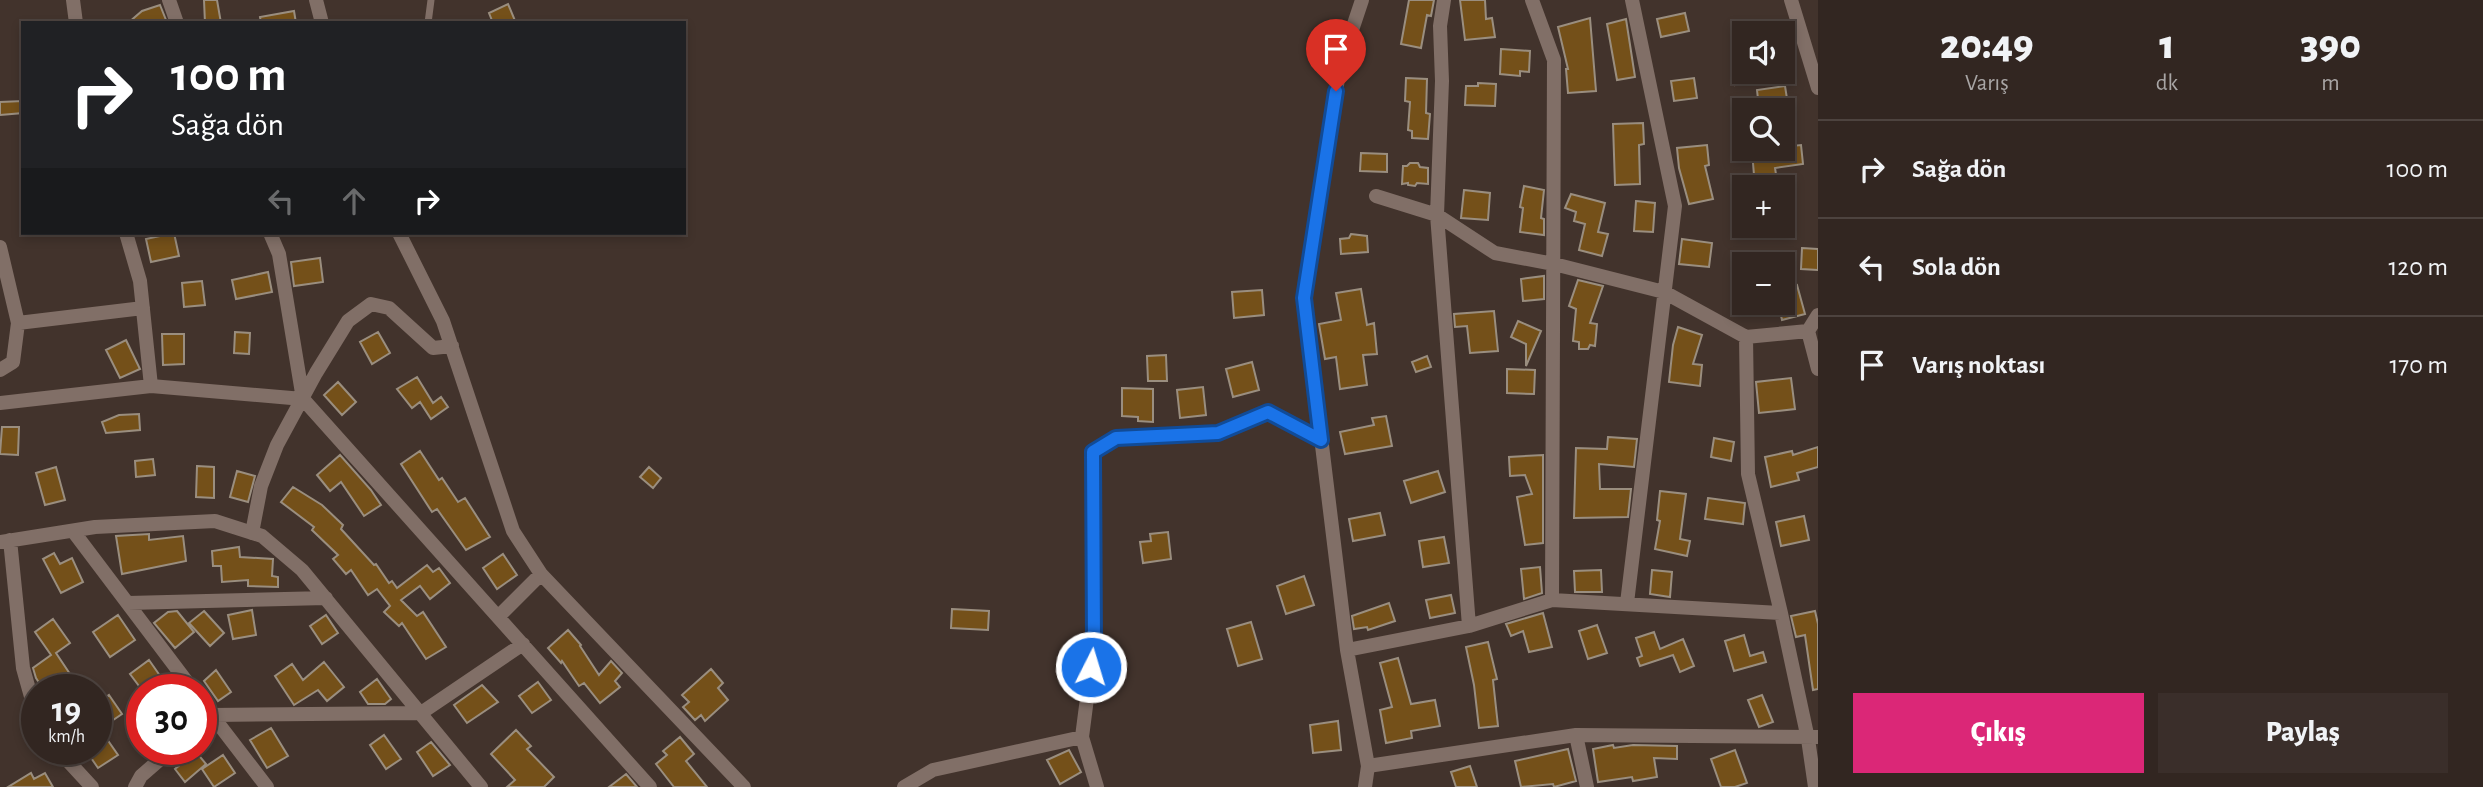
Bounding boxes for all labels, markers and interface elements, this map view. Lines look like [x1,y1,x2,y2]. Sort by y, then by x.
pin [1306,19,1366,91]
map controls [1732,21,1795,315]
button: sound [1732,21,1795,84]
text: 20:49 [1940,24,2034,66]
text: 1 [2159,24,2175,66]
text: 390 [2300,24,2361,66]
icon: arrive [1317,30,1355,68]
icon: right [56,49,147,140]
text: 100 m [171,51,287,100]
text: Varış [1965,72,2009,95]
text: dk [2156,72,2178,95]
text: m [2321,72,2340,95]
button: search [1732,98,1795,161]
text: Sağa dön [171,109,284,141]
icon: right [1853,150,1891,188]
text: Sağa dön [1912,156,2006,182]
text: 100 m [2387,156,2448,182]
button: + [1732,175,1795,238]
icon: left [262,182,300,220]
icon: ahead [335,182,373,220]
icon: right [408,182,446,220]
icon: left [1853,248,1891,286]
button: − [1732,252,1795,315]
text: Sola dön [1912,254,2001,280]
text: 120 m [2388,254,2448,280]
icon: arrive [1853,346,1891,384]
text: Varış noktası [1912,352,2045,378]
text: 170 m [2389,352,2448,378]
position arrow [1054,630,1128,704]
speed limit sign: 30 [126,674,217,765]
text: 19 [52,693,81,728]
button: Çıkış [1853,693,2144,773]
button: Paylaş [2158,693,2448,773]
text: km/h [48,728,85,746]

